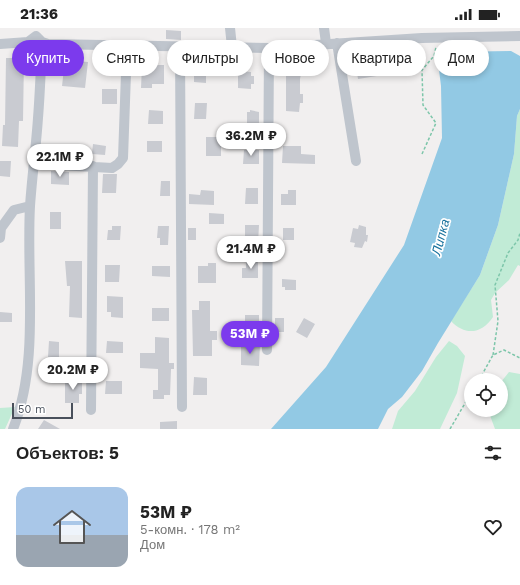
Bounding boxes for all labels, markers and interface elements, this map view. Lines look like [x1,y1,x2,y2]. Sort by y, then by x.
text: 21:36 [20,5,58,23]
chip: Купить [12,40,84,76]
chip: Снять [92,40,159,76]
chip: Фильтры [167,40,253,76]
chip: Новое [261,40,329,76]
chip: Квартира [337,40,426,76]
chip: Дом [434,40,489,76]
pin: 36.2M ₽ [214,123,288,157]
text: 36.2M ₽ [225,128,277,143]
pin: 22.1M ₽ [23,144,97,178]
text: 22.1M ₽ [36,149,84,164]
water label: Липка [428,217,452,258]
pin: 21.4M ₽ [214,236,288,270]
text: 21.4M ₽ [226,241,276,256]
pin: 53M ₽ [222,321,278,355]
text: 53M ₽ [230,326,270,341]
pin: 20.2M ₽ [36,357,110,391]
text: 20.2M ₽ [47,362,99,377]
map controls [464,373,508,417]
button: locate [464,373,508,417]
scale bar [12,401,73,420]
text: 50 m [18,403,45,416]
icon: filters [482,442,504,464]
text: Объектов: 5 [16,443,119,463]
text: 53M ₽ [140,502,192,522]
icon: home [48,503,96,551]
icon: heart [482,516,504,538]
text: 5-комн. · 178 m² [140,522,240,537]
text: Дом [140,537,165,552]

